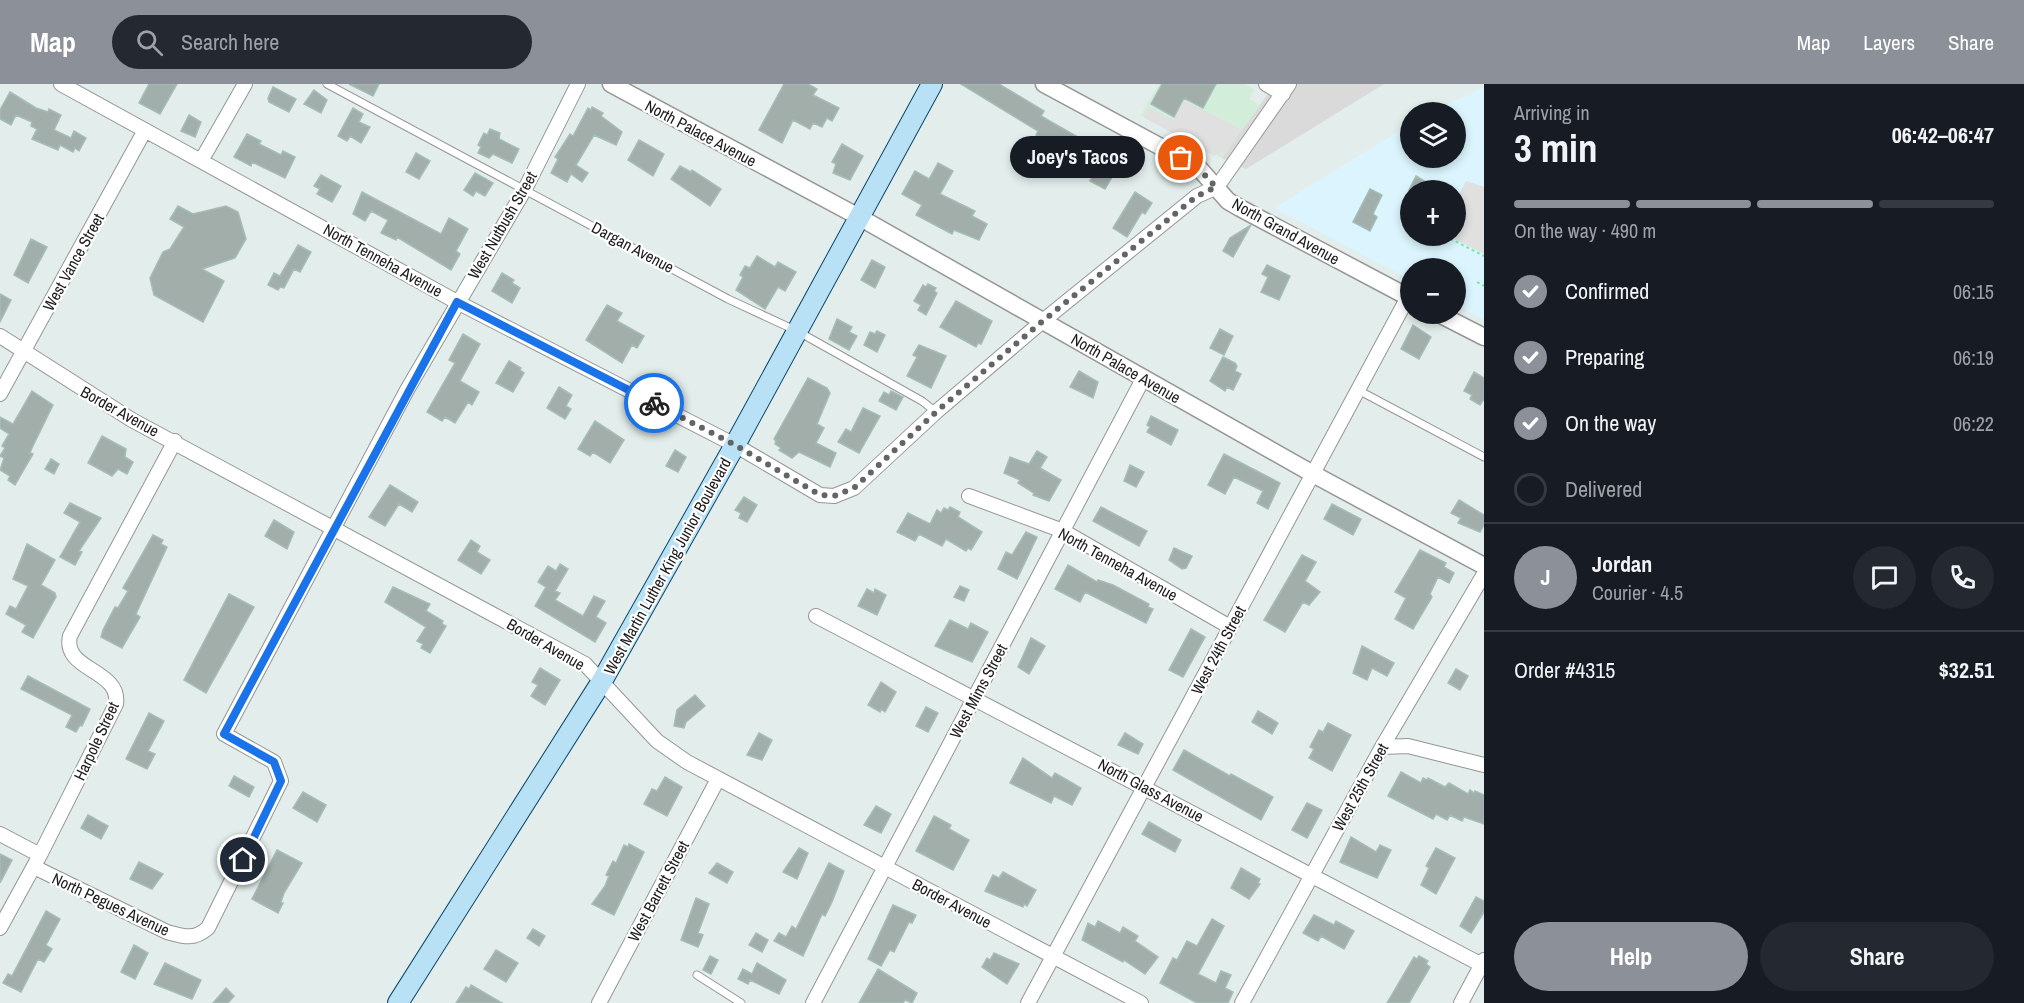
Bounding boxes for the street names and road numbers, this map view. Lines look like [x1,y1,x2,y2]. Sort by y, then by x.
street label: North Palace Avenue [642,94,760,172]
street label: West Nutbush Street [462,167,542,283]
street label: North Grand Avenue [1228,192,1344,270]
street label: West Vance Street [37,209,109,315]
street label: Dargan Avenue [588,216,678,278]
street label: North Tenneha Avenue [319,218,447,302]
street label: North Palace Avenue [1067,328,1185,408]
street label: Border Avenue [77,380,163,442]
street label: West Martin Luther King Junior Boulevard [598,454,736,678]
street label: North Tenneha Avenue [1054,522,1182,606]
street label: West 24th Street [1185,601,1251,698]
street label: Border Avenue [503,613,589,675]
street label: West Mims Street [944,640,1012,742]
street label: Harpole Street [68,698,124,784]
street label: West 25th Street [1327,739,1393,835]
street label: North Glass Avenue [1094,753,1208,827]
street label: West Barrett Street [622,836,694,945]
street label: North Pegues Avenue [49,867,173,941]
street label: Border Avenue [909,873,995,933]

